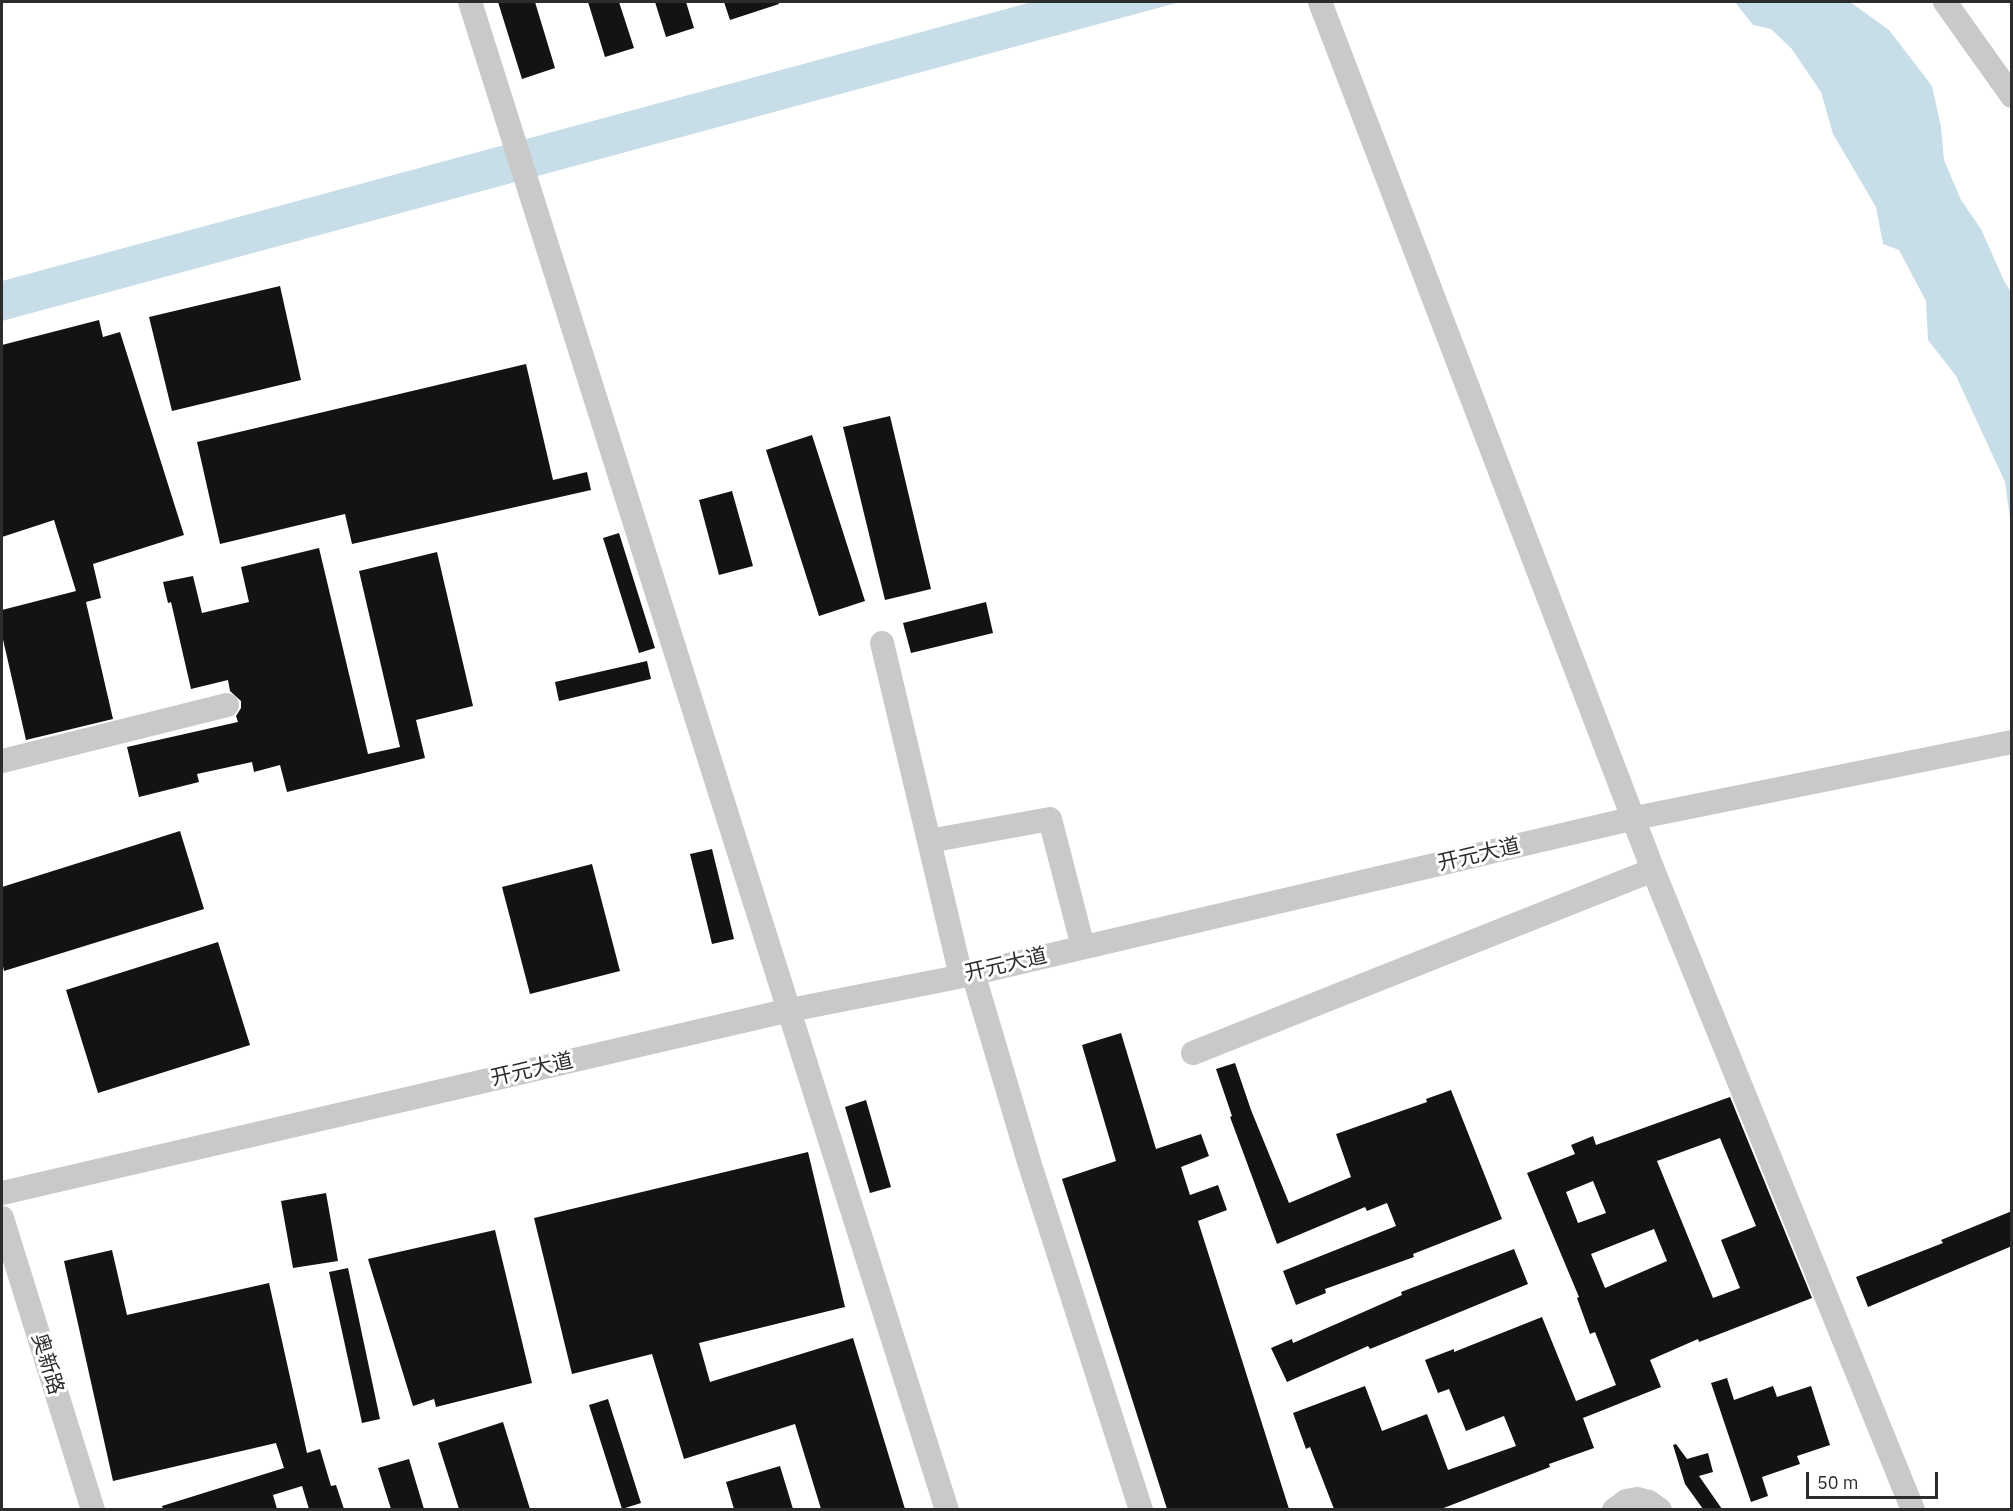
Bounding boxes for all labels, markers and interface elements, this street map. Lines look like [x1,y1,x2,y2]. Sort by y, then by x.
street label: 开元大道 [1435,833,1523,877]
street label: 开元大道 [962,943,1050,987]
street label: 开元大道 [488,1048,576,1092]
street label: 奥新路 [26,1330,68,1398]
scale bar [1809,1460,1941,1498]
text: 50 m [1817,1471,1859,1494]

